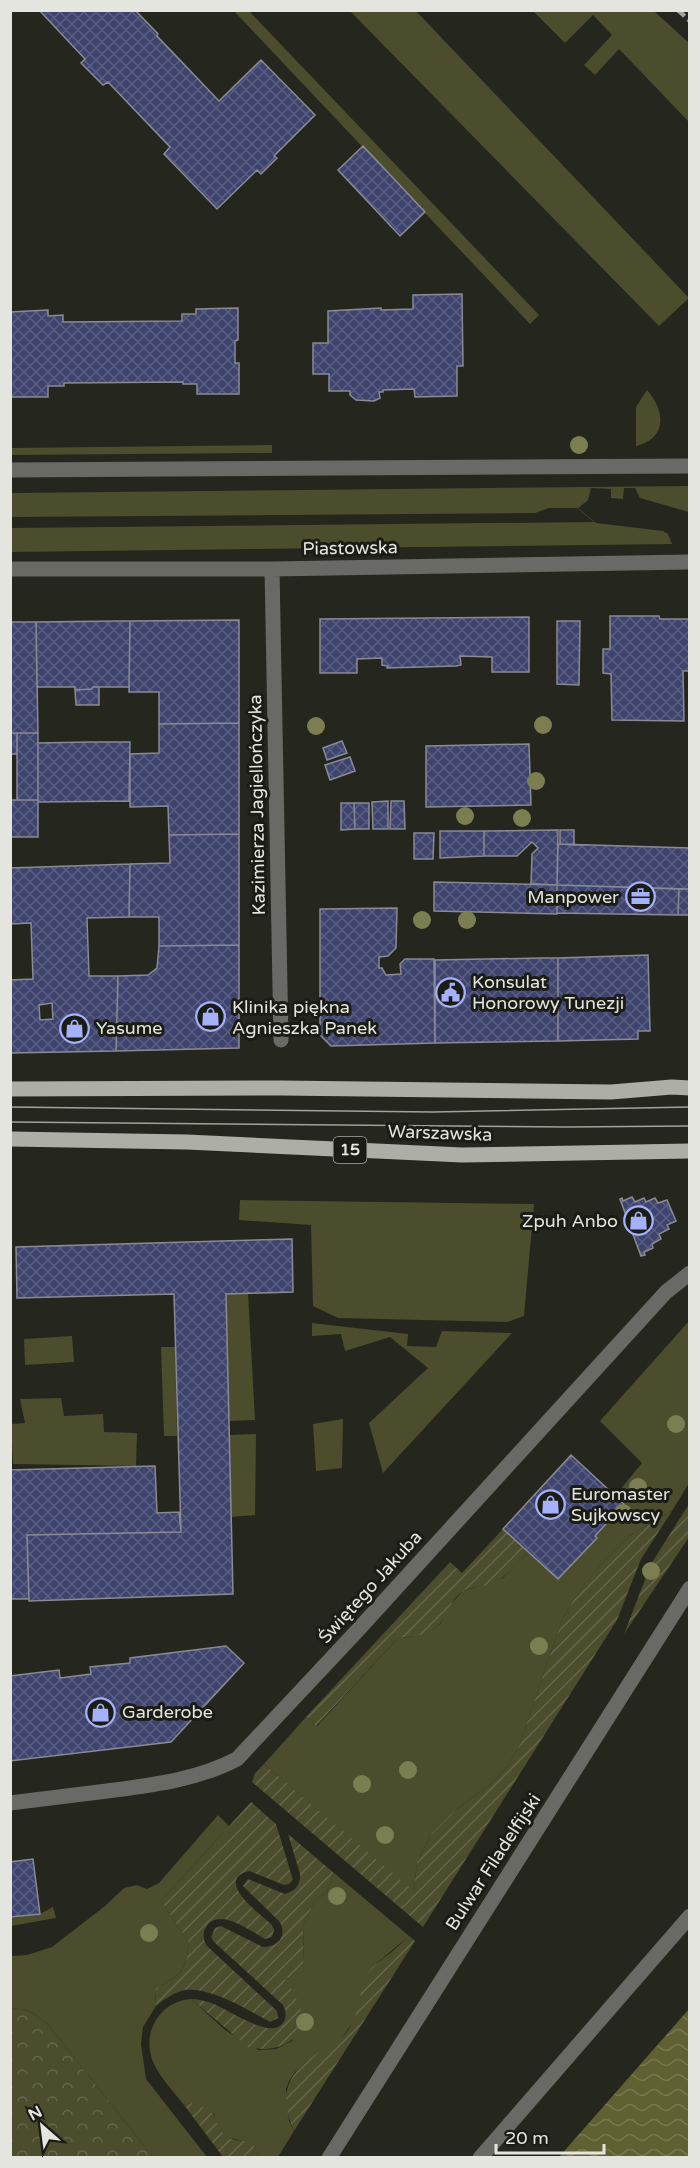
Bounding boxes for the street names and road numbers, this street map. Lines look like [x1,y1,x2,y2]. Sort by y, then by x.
street label: Piastowska [302,536,398,560]
street label: Kazimierza Jagiellończyka [244,694,270,916]
street label: Warszawska [387,1120,493,1146]
road number: 15 [334,1137,366,1163]
street label: Świętego Jakuba [314,1526,426,1648]
street label: Bulwar Filadelfijski [441,1790,545,1934]

